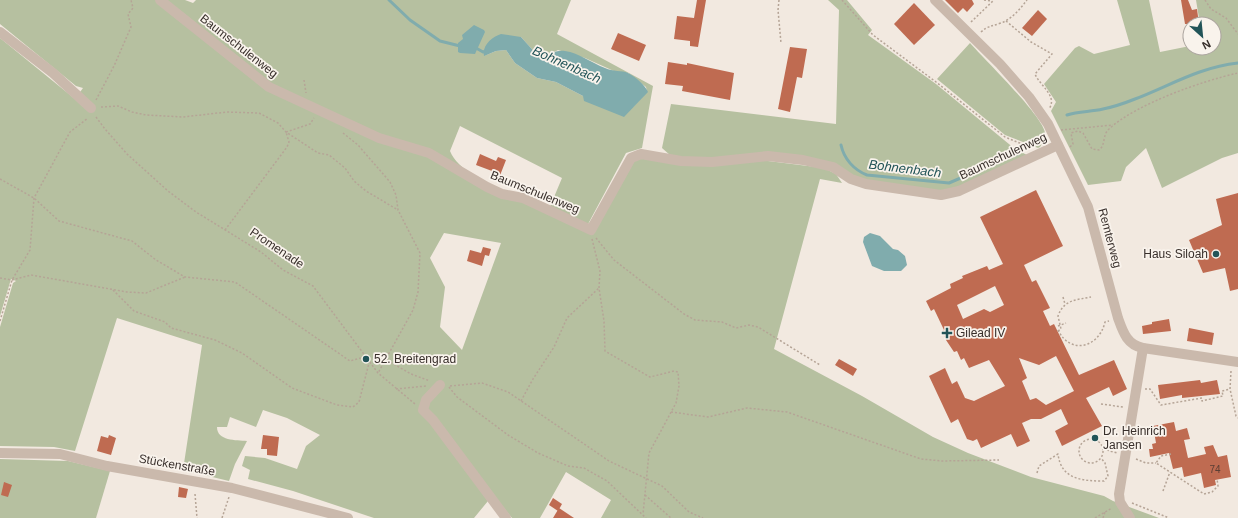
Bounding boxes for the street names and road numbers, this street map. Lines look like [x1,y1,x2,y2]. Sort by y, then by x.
street label: Baumschulenweg [197,11,281,81]
street label: Baumschulenweg [957,130,1049,182]
street label: Baumschulenweg [488,168,582,216]
street label: Remterweg [1095,207,1125,269]
street label: Promenade [247,225,307,271]
street label: Stückenstraße [138,451,217,479]

